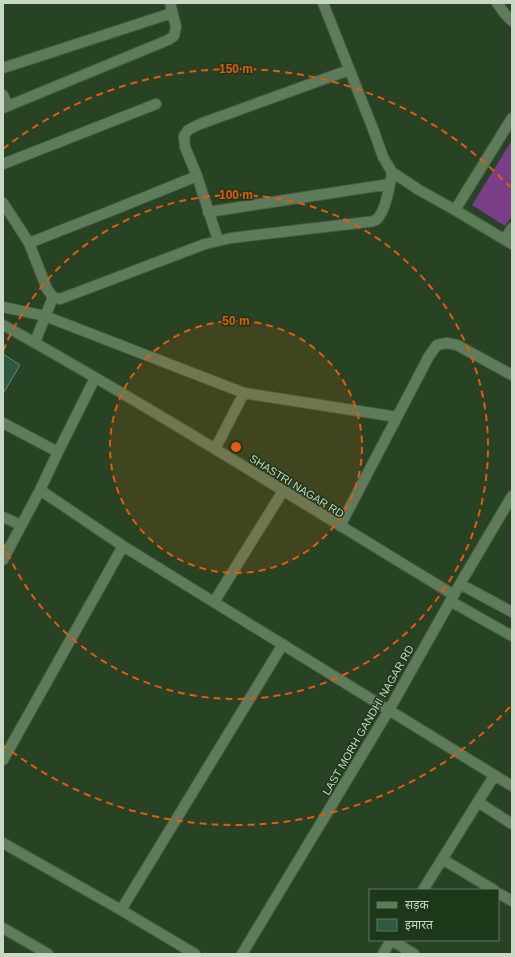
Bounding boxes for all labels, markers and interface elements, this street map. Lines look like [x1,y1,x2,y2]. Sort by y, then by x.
text: 150 m [219,62,253,76]
text: 100 m [219,188,253,202]
text: 50 m [222,314,250,328]
centre of rings [229,440,243,454]
street label: SHASTRI NAGAR RD [248,452,346,520]
street label: LAST MORH GANDHI NAGAR RD [320,643,416,797]
legend [369,889,499,941]
text: सड़क [405,898,430,912]
text: इमारत [405,918,434,932]

